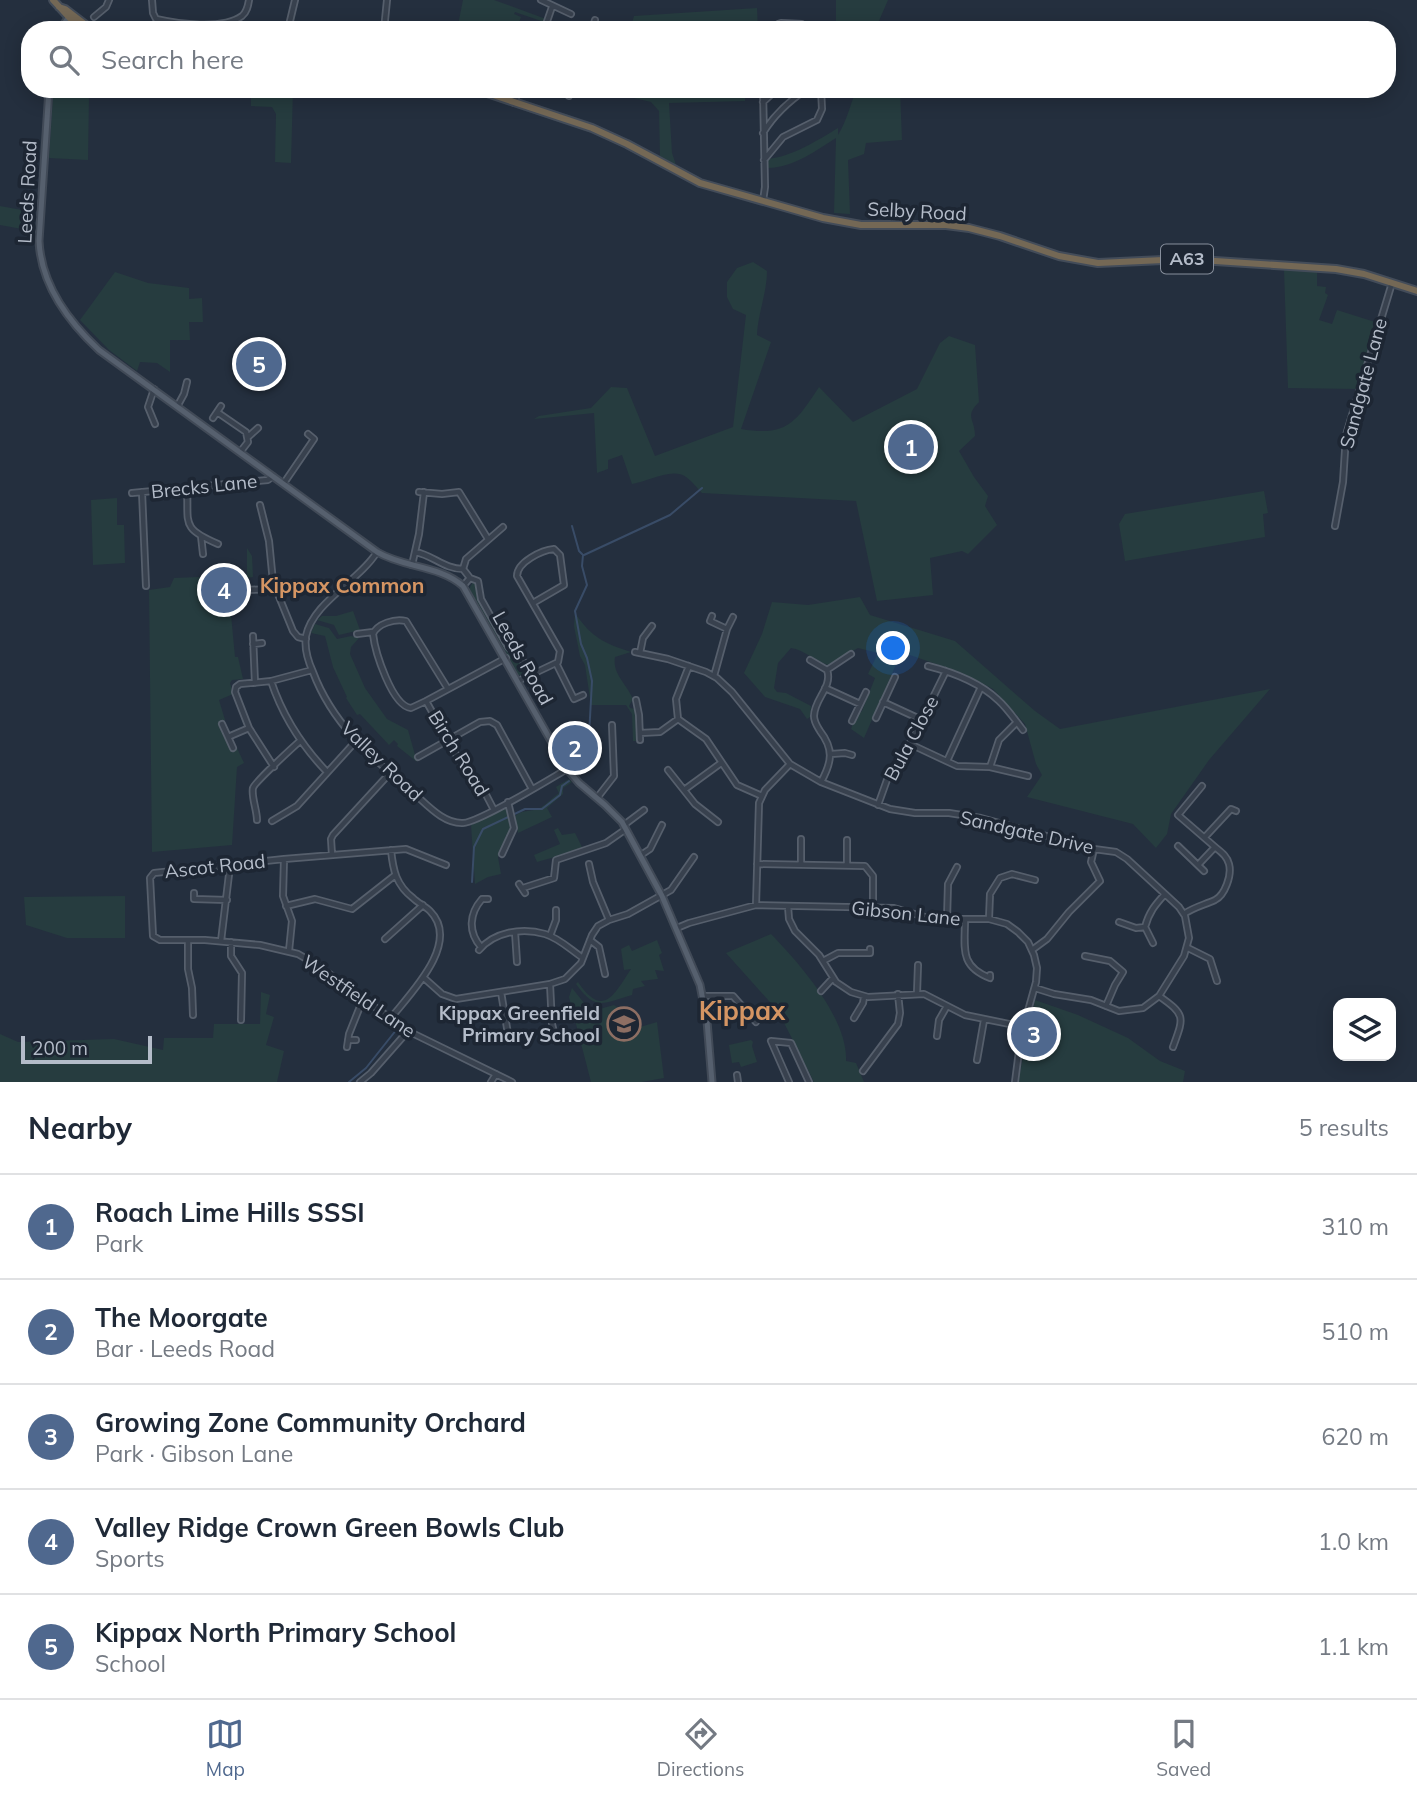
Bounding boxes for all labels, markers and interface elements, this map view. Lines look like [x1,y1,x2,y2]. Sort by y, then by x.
search box [21,21,1396,98]
icon: search [45,41,83,79]
text: Search here [101,43,244,76]
street label: Leeds Road [12,140,42,244]
street label: Selby Road [867,196,967,226]
road number: A63 [1161,244,1213,274]
street label: Sandgate Lane [1334,315,1392,451]
pin: 5 [236,338,282,390]
pin: 1 [888,421,934,473]
street label: Brecks Lane [150,468,258,504]
pin: 4 [201,564,247,616]
district label: Kippax Common [260,572,424,598]
street label: Leeds Road [487,607,559,709]
your location [876,631,910,665]
street label: Bula Close [879,691,943,785]
street label: Birch Road [423,706,495,800]
street label: Valley Road [336,716,428,806]
pin: 2 [552,722,598,774]
street label: Sandgate Drive [958,805,1096,859]
street label: Ascot Road [163,849,267,883]
street label: Gibson Lane [850,895,962,931]
street label: Westfield Lane [298,949,420,1043]
district label: Kippax [699,994,786,1027]
map controls [1333,998,1396,1061]
button: layers [1333,998,1396,1061]
place label: Kippax Greenfield Primary School [439,1001,600,1047]
school or university icon: Kippax Greenfield Primary School [605,1005,643,1043]
pin: 3 [1011,1008,1057,1060]
scale bar [21,1033,152,1065]
text: 200 m [32,1036,88,1060]
text: Nearby [28,1109,132,1147]
text: 5 results [1299,1113,1389,1142]
text: Roach Lime Hills SSSI [95,1196,365,1229]
text: 1 [44,1212,58,1241]
text: 310 m [1321,1212,1389,1241]
text: Park [95,1229,143,1258]
text: The Moorgate [95,1301,268,1334]
text: 2 [44,1317,58,1346]
text: 510 m [1321,1317,1389,1346]
text: Bar · Leeds Road [95,1334,275,1363]
text: Growing Zone Community Orchard [95,1406,526,1439]
text: 3 [44,1422,58,1451]
text: 620 m [1321,1422,1389,1451]
text: Park · Gibson Lane [95,1439,293,1468]
text: Valley Ridge Crown Green Bowls Club [95,1511,564,1544]
text: 4 [44,1527,58,1556]
text: 1.0 km [1318,1527,1389,1556]
text: Sports [95,1544,165,1573]
text: Kippax North Primary School [95,1616,456,1649]
text: 5 [44,1632,58,1661]
text: 1.1 km [1318,1632,1389,1661]
text: School [95,1649,166,1678]
tab: Map [206,1715,245,1781]
tab: Directions [657,1715,745,1781]
tab: Saved [1156,1715,1211,1781]

